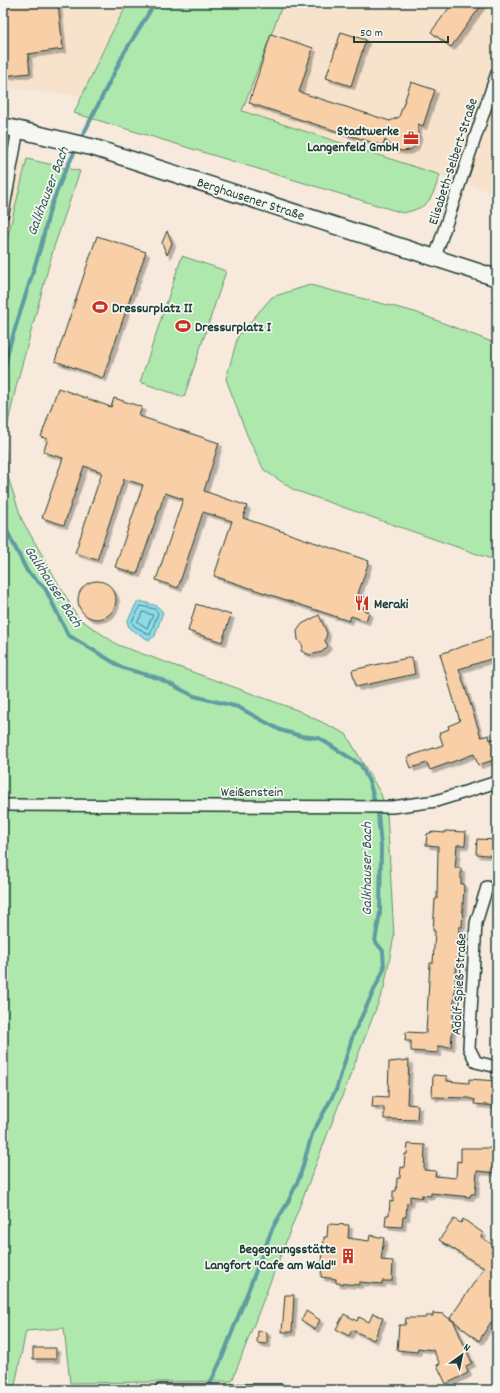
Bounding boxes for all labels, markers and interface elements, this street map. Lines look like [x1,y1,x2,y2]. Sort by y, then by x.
scale bar [354,18,448,44]
text: 50 m [360,25,383,42]
street label: Elisabeth-Selbert-Straße [424,96,484,228]
place label: Stadtwerke Langenfeld GmbH [307,122,399,158]
office icon: Stadtwerke Langenfeld GmbH [402,129,420,147]
water label: Galkhauser Bach [22,143,76,239]
street label: Berghausener Straße [194,173,307,227]
sports icon: Dressurplatz II [91,298,109,316]
place label: Dressurplatz II [112,299,193,319]
sports icon: Dressurplatz I [174,317,192,335]
place label: Dressurplatz I [195,318,272,338]
water label: Galkhauser Bach [18,542,88,633]
restaurant icon: Meraki [353,594,371,612]
place label: Meraki [374,595,409,615]
street label: Weißenstein [221,783,283,803]
water label: Galkhauser Bach [357,821,379,916]
street label: Adolf-Spieß-Straße [447,933,473,1036]
place label: Begegnungsstätte Langfort "Cafe am Wald" [205,1240,336,1276]
building icon: Begegnungsstätte Langfort "Cafe am Wald" [339,1247,357,1265]
north arrow [442,1335,482,1375]
text: N [460,1340,473,1357]

